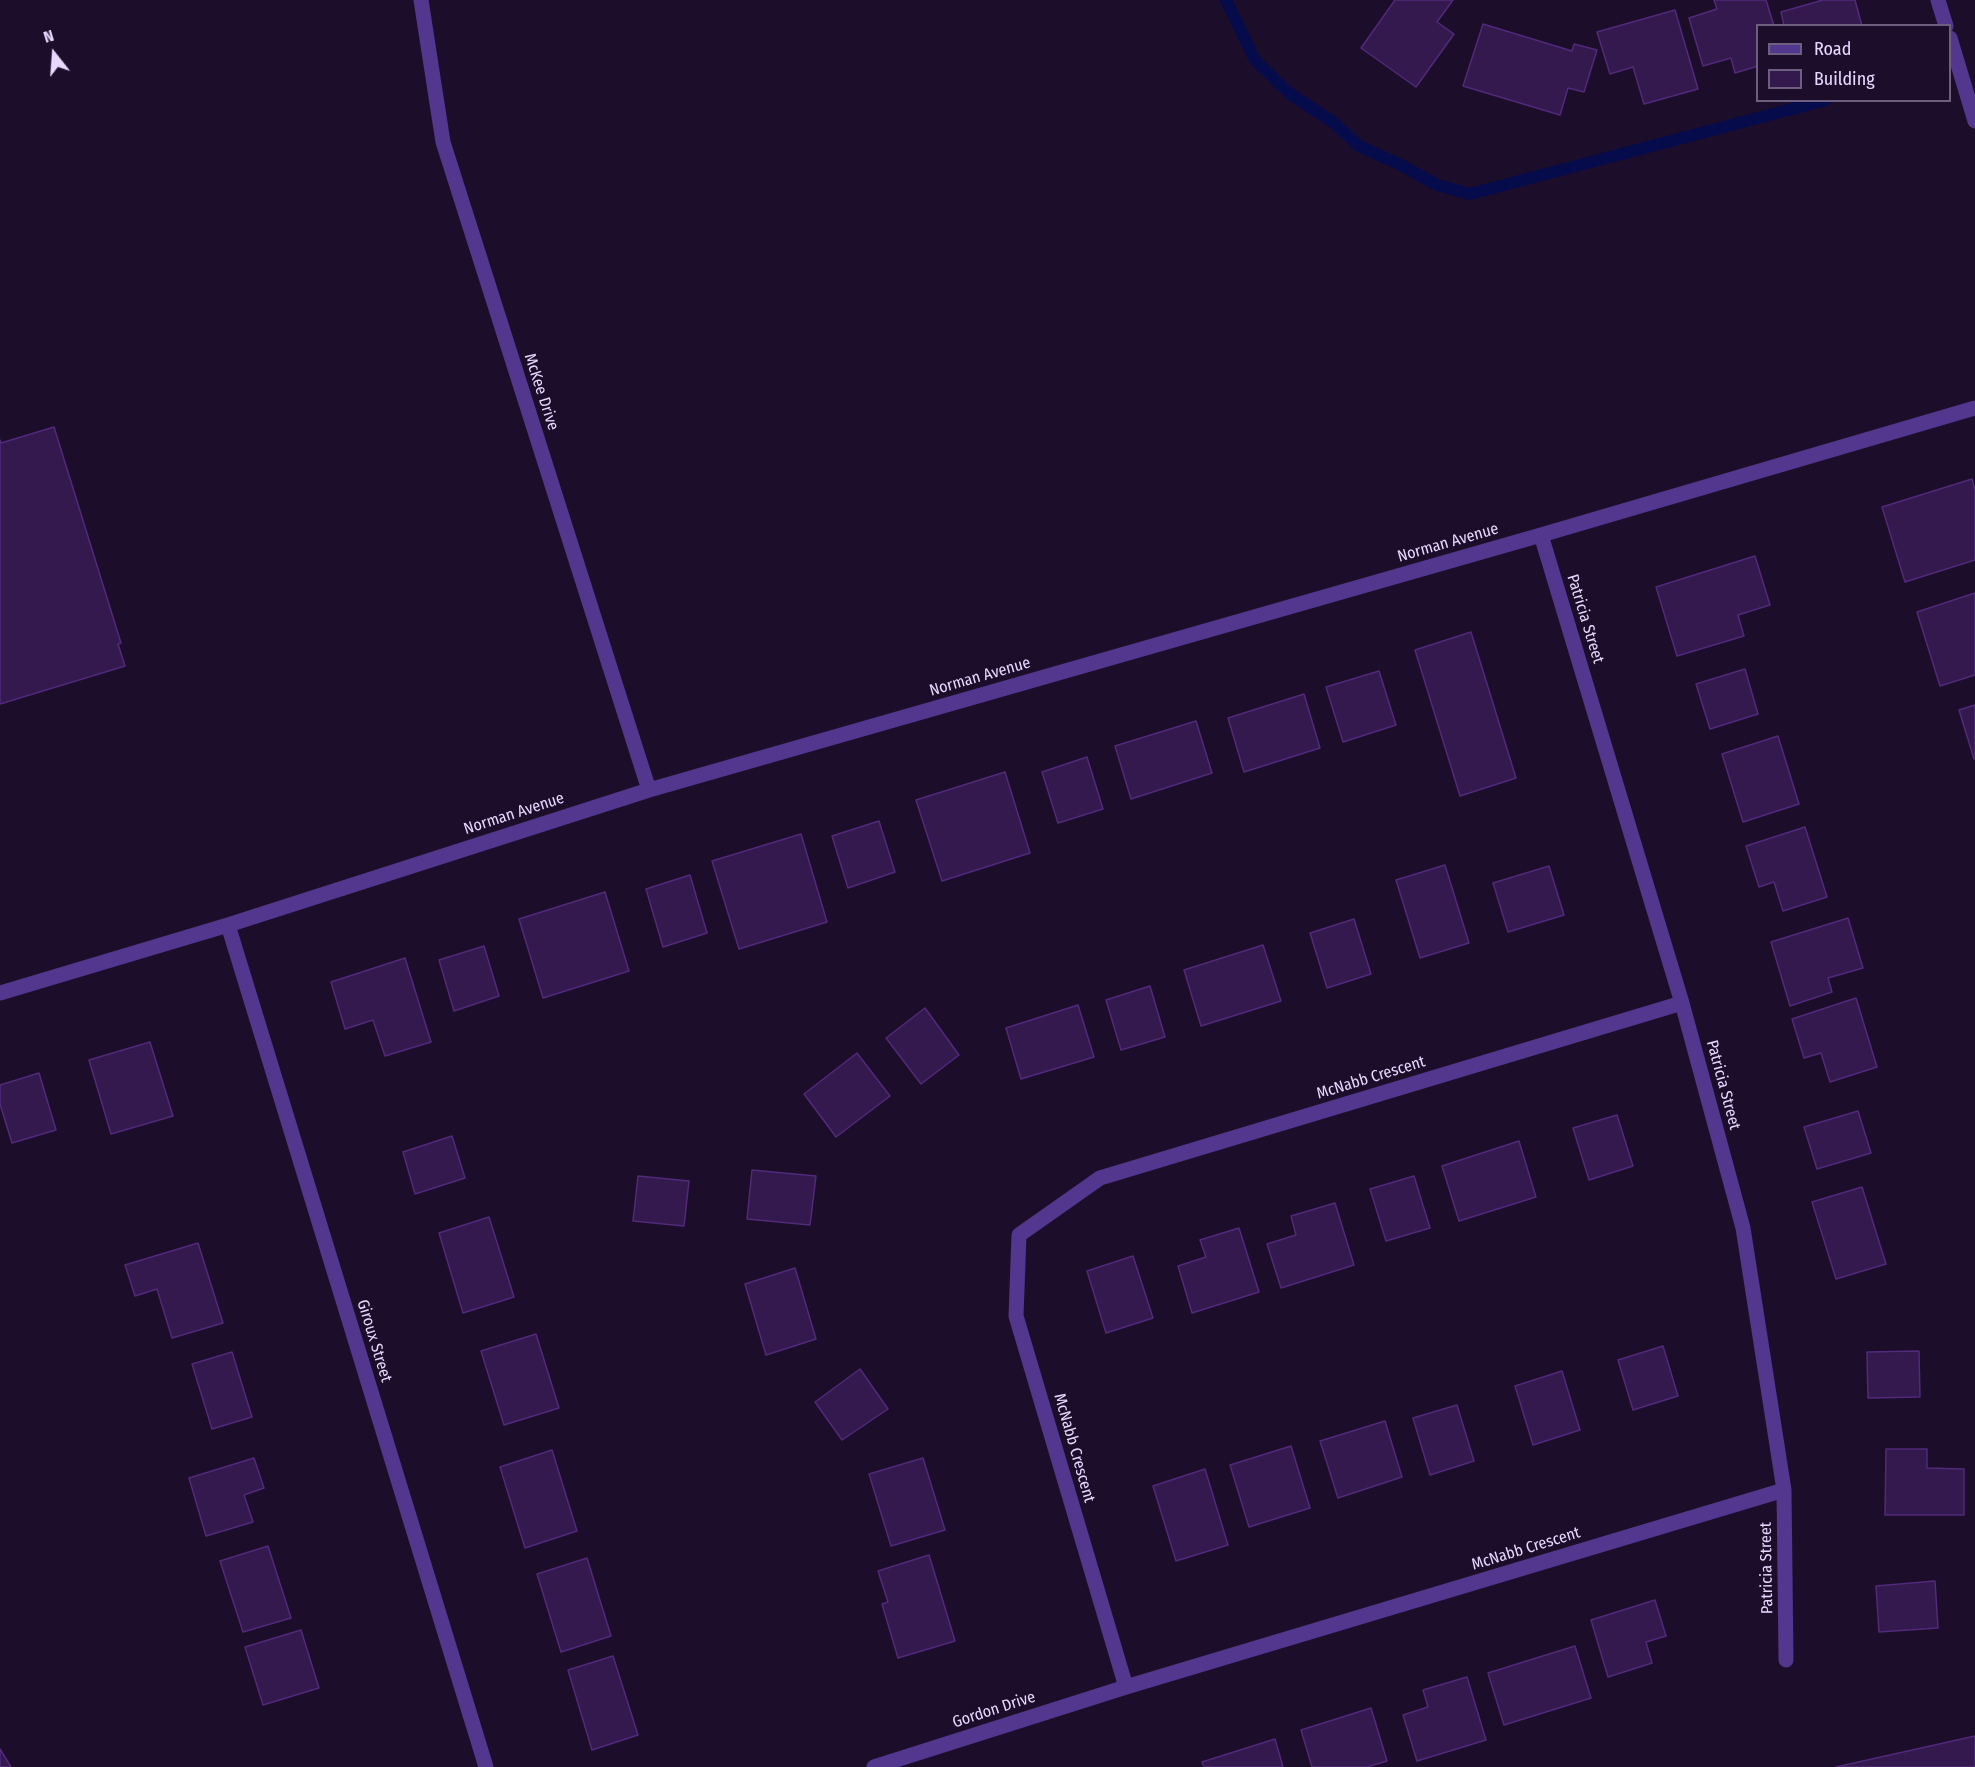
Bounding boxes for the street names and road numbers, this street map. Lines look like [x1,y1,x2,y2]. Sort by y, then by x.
street label: McKee Drive [520,351,562,433]
street label: Norman Avenue [1395,519,1501,567]
street label: Patricia Street [1562,572,1608,666]
street label: Norman Avenue [927,653,1033,701]
street label: Norman Avenue [462,789,566,839]
street label: Patricia Street [1702,1038,1744,1132]
street label: McNabb Crescent [1314,1052,1428,1104]
street label: Giroux Street [352,1297,396,1385]
street label: McNabb Crescent [1049,1391,1099,1505]
street label: Patricia Street [1757,1522,1777,1614]
street label: McNabb Crescent [1469,1523,1583,1575]
street label: Gordon Drive [950,1688,1038,1732]

